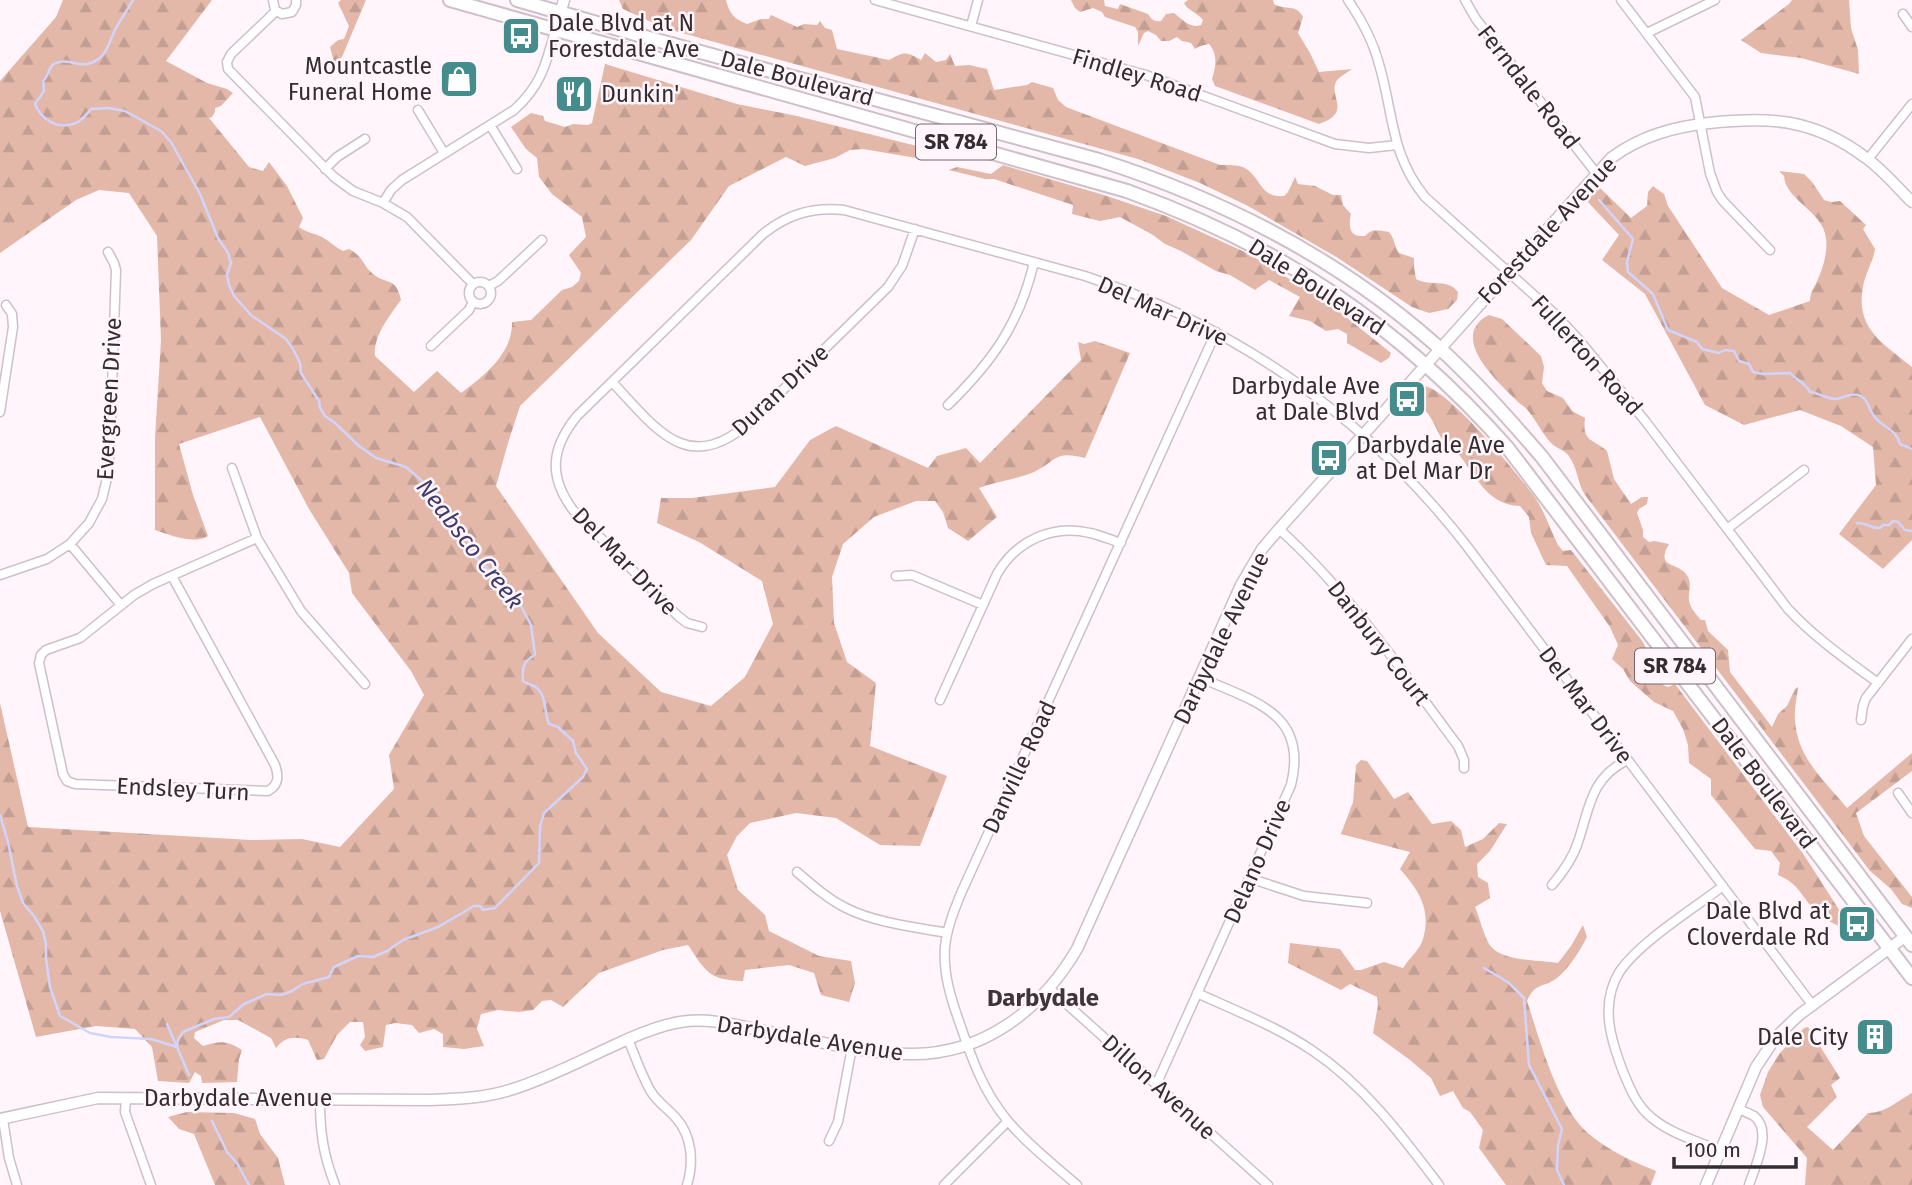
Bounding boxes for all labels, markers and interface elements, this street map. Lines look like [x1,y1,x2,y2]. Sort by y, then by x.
place label: Dale Blvd at N Forestdale Ave [548,9,700,63]
bus stop icon: Dale Blvd at N Forestdale Ave [500,15,542,57]
street label: Ferndale Road [1472,19,1586,155]
street label: Findley Road [1069,42,1205,108]
street label: Dale Boulevard [717,44,877,112]
place label: Mountcastle Funeral Home [288,52,432,106]
shop icon: Mountcastle Funeral Home [438,58,480,100]
restaurant icon: Dunkin' [553,73,595,115]
place label: Dunkin' [601,80,679,108]
road number: SR 784 [916,124,996,160]
street label: Forestdale Avenue [1472,151,1622,309]
street label: Dale Boulevard [1243,232,1391,342]
street label: Del Mar Drive [1094,270,1232,352]
street label: Fullerton Road [1526,289,1648,421]
street label: Evergreen Drive [91,317,127,481]
street label: Duran Drive [726,338,834,442]
place label: Darbydale Ave at Dale Blvd [1231,372,1380,426]
bus stop icon: Darbydale Ave at Dale Blvd [1386,378,1428,420]
place label: Darbydale Ave at Del Mar Dr [1356,431,1505,485]
bus stop icon: Darbydale Ave at Del Mar Dr [1308,437,1350,479]
water label: Neabsco Creek [411,473,529,615]
street label: Del Mar Drive [566,501,684,621]
street label: Darbydale Avenue [1167,547,1275,729]
street label: Danbury Court [1322,575,1437,711]
street label: Del Mar Drive [1533,641,1639,769]
road number: SR 784 [1635,648,1715,684]
street label: Danville Road [976,696,1062,838]
street label: Dale Boulevard [1705,712,1823,854]
street label: Endsley Turn [116,772,250,806]
street label: Delano Drive [1217,794,1297,928]
place label: Dale Blvd at Cloverdale Rd [1687,897,1831,951]
bus stop icon: Dale Blvd at Cloverdale Rd [1836,903,1878,945]
district label: Darbydale [987,984,1099,1012]
street label: Darbydale Avenue [715,1009,905,1067]
building icon: Dale City [1854,1016,1896,1058]
place label: Dale City [1757,1023,1849,1051]
street label: Dillon Avenue [1096,1028,1222,1146]
street label: Darbydale Avenue [144,1084,332,1112]
scale bar [1674,1126,1797,1170]
text: 100 m [1685,1137,1741,1163]

